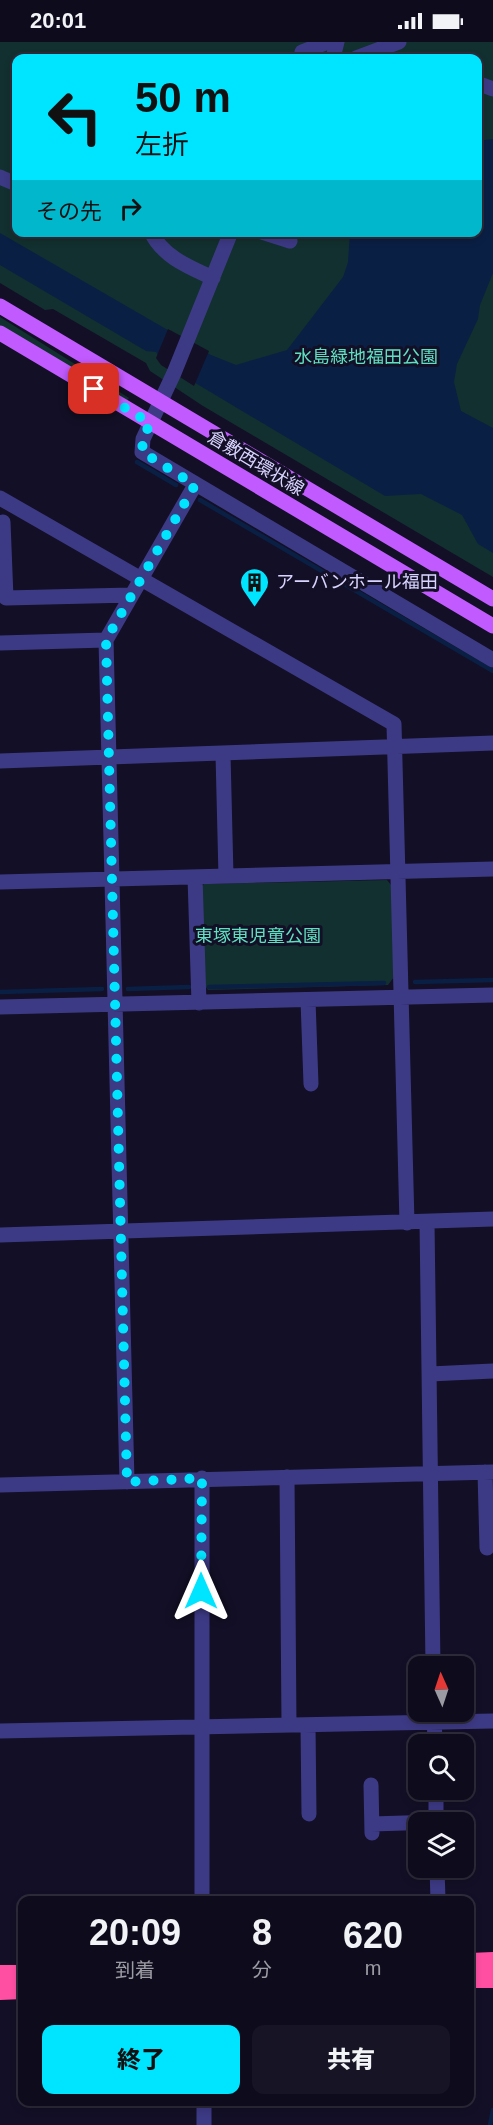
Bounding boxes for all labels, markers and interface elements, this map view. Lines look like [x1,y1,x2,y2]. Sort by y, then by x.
text: 20:01 [30,8,86,33]
text: 50 m [135,74,231,121]
icon: left [36,78,114,156]
text: 左折 [135,130,189,160]
icon: right [114,192,147,225]
text: その先 [36,199,102,224]
park label: 水島緑地福田公園 [294,347,438,367]
pin [68,363,119,414]
icon: arrive [77,372,110,405]
street label: 倉敷西環状線 [205,427,307,499]
building icon: アーバンホール福田 [239,566,271,608]
place label: アーバンホール福田 [276,572,438,592]
park label: 東塚東児童公園 [195,926,321,946]
position arrow [169,1559,233,1623]
north arrow [408,1656,474,1722]
map controls [408,1656,474,1878]
button: search [408,1734,474,1800]
button: layers [408,1812,474,1878]
text: 20:09 [89,1912,181,1953]
text: 8 [252,1912,272,1953]
text: 620 [343,1915,403,1956]
text: m [365,1957,381,1979]
text: 到着 [115,1959,155,1981]
text: 分 [252,1959,272,1981]
button: 終了 [42,2025,240,2094]
button: 共有 [252,2025,450,2094]

